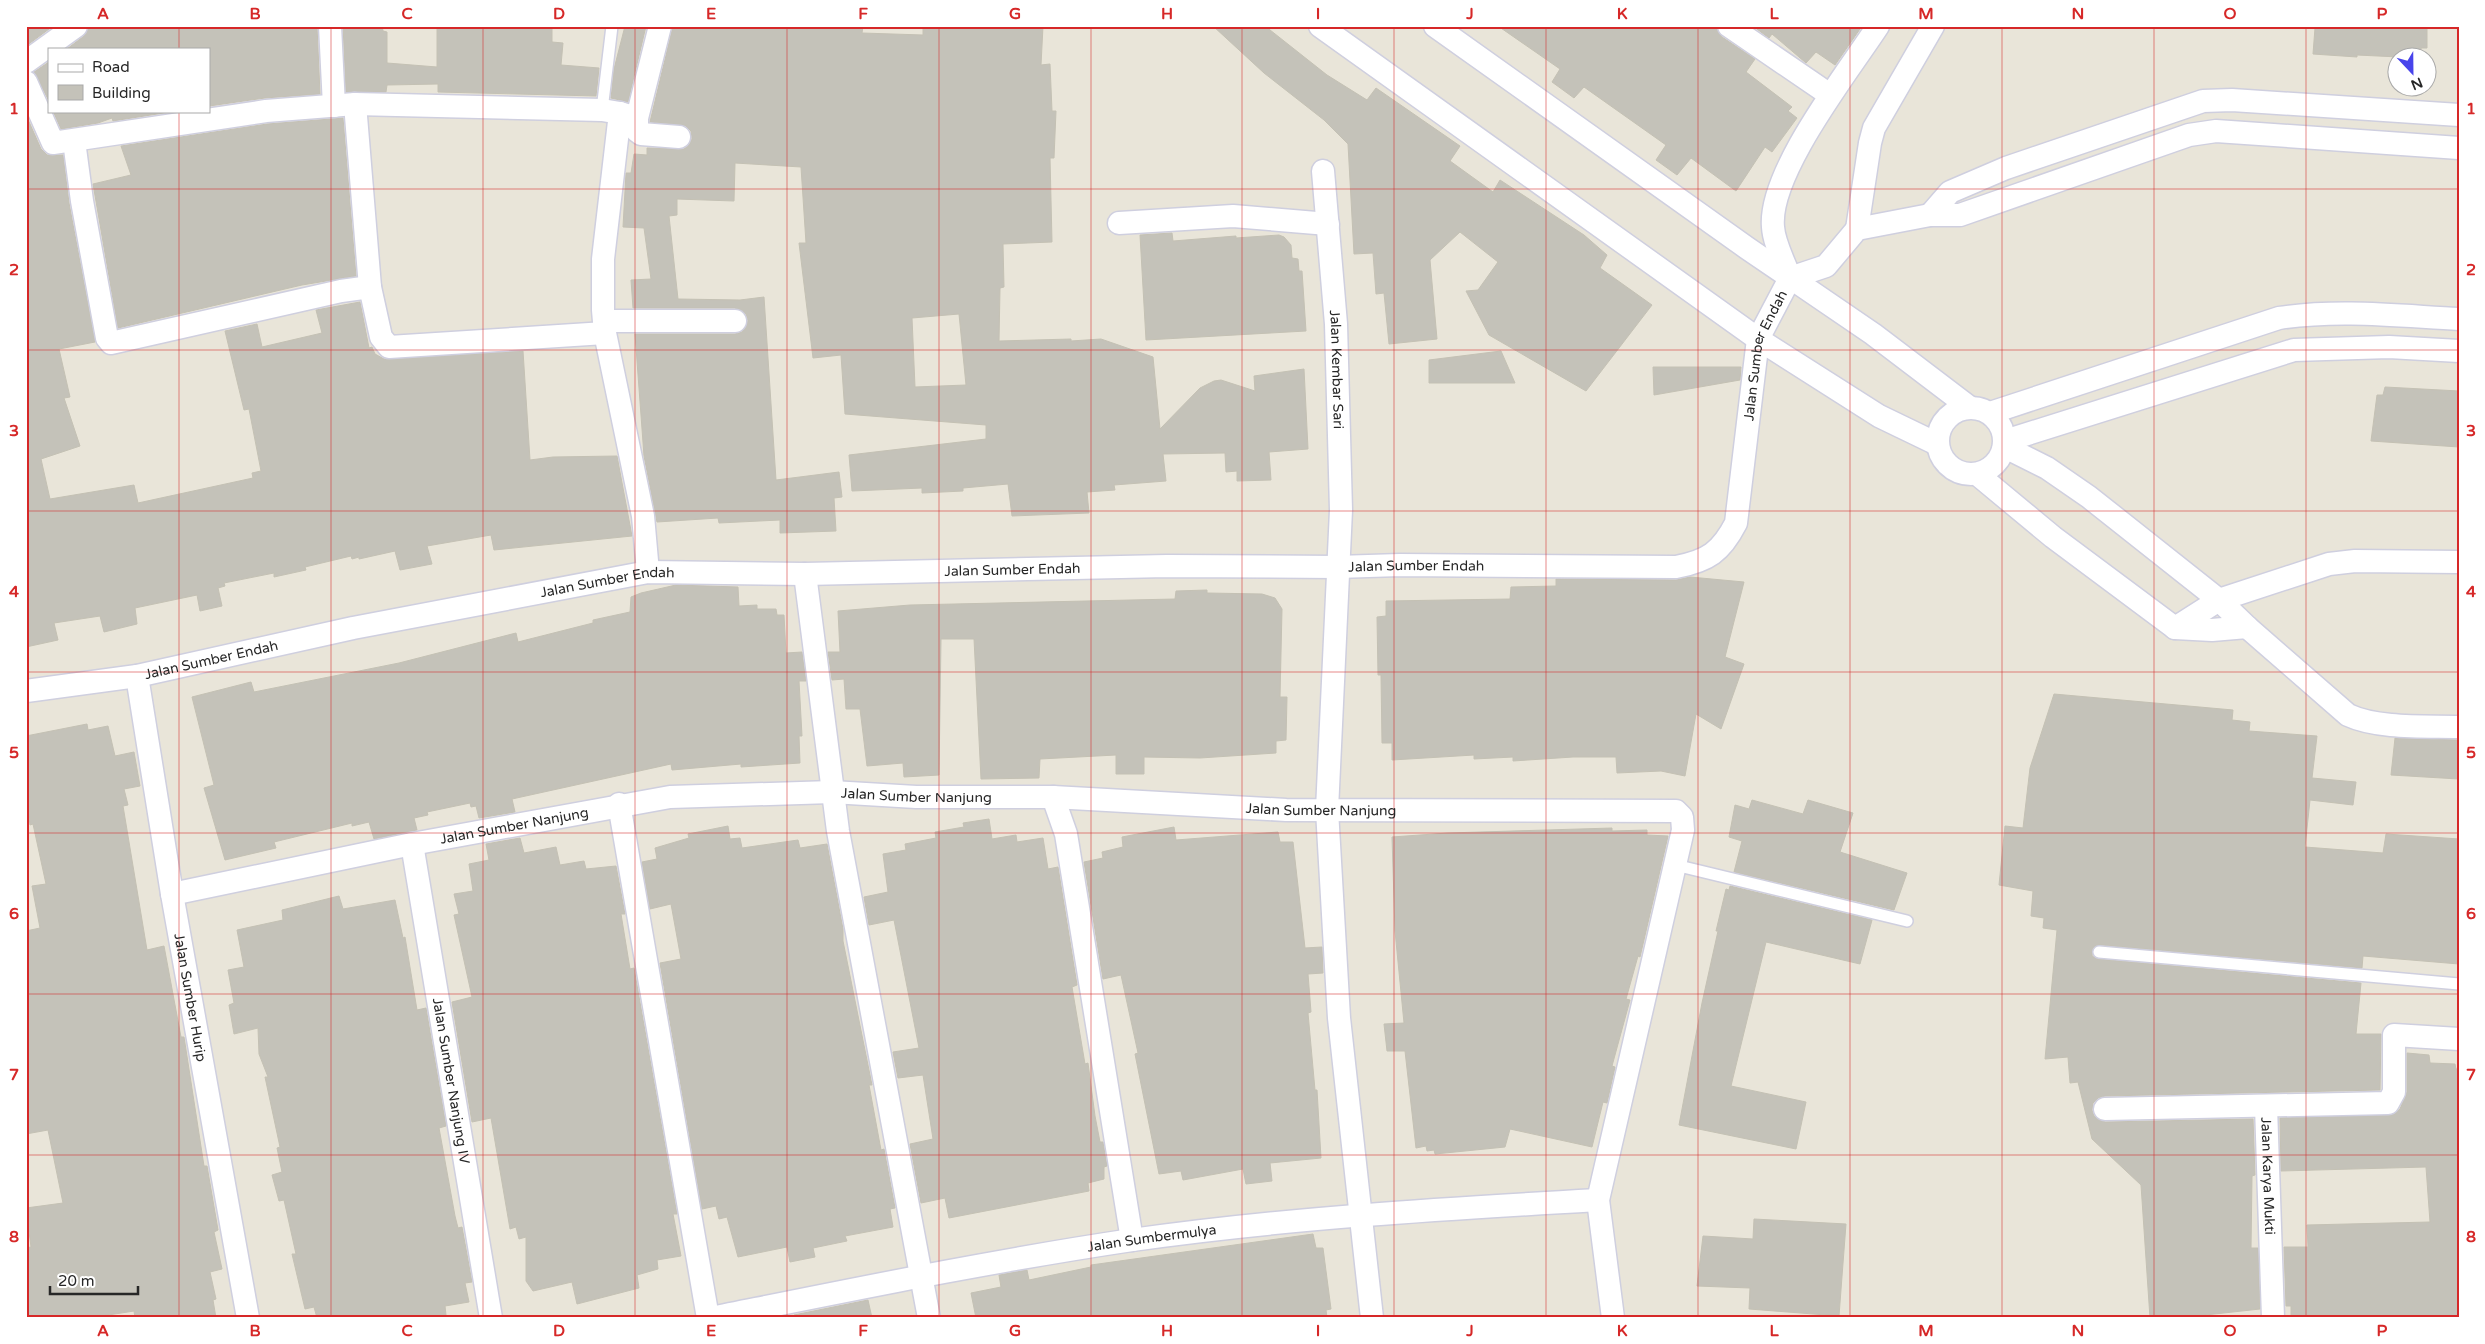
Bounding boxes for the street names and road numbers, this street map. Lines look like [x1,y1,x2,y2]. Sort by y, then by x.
street label: Jalan Sumber Endah [1740,287,1791,422]
street label: Jalan Kembar Sari [1326,309,1347,429]
street label: Jalan Sumber Endah [1348,557,1485,576]
street label: Jalan Sumber Endah [944,560,1081,580]
street label: Jalan Sumber Endah [539,564,675,601]
street label: Jalan Sumber Endah [143,637,280,683]
street label: Jalan Sumber Nanjung [841,785,992,806]
street label: Jalan Sumber Nanjung [1245,800,1396,819]
street label: Jalan Sumber Nanjung [439,804,590,848]
street label: Jalan Sumber Hurip [170,932,210,1063]
street label: Jalan Sumber Nanjung IV [429,997,473,1165]
street label: Jalan Karya Mukti [2257,1117,2278,1235]
street label: Jalan Sumbermulya [1086,1221,1217,1256]

